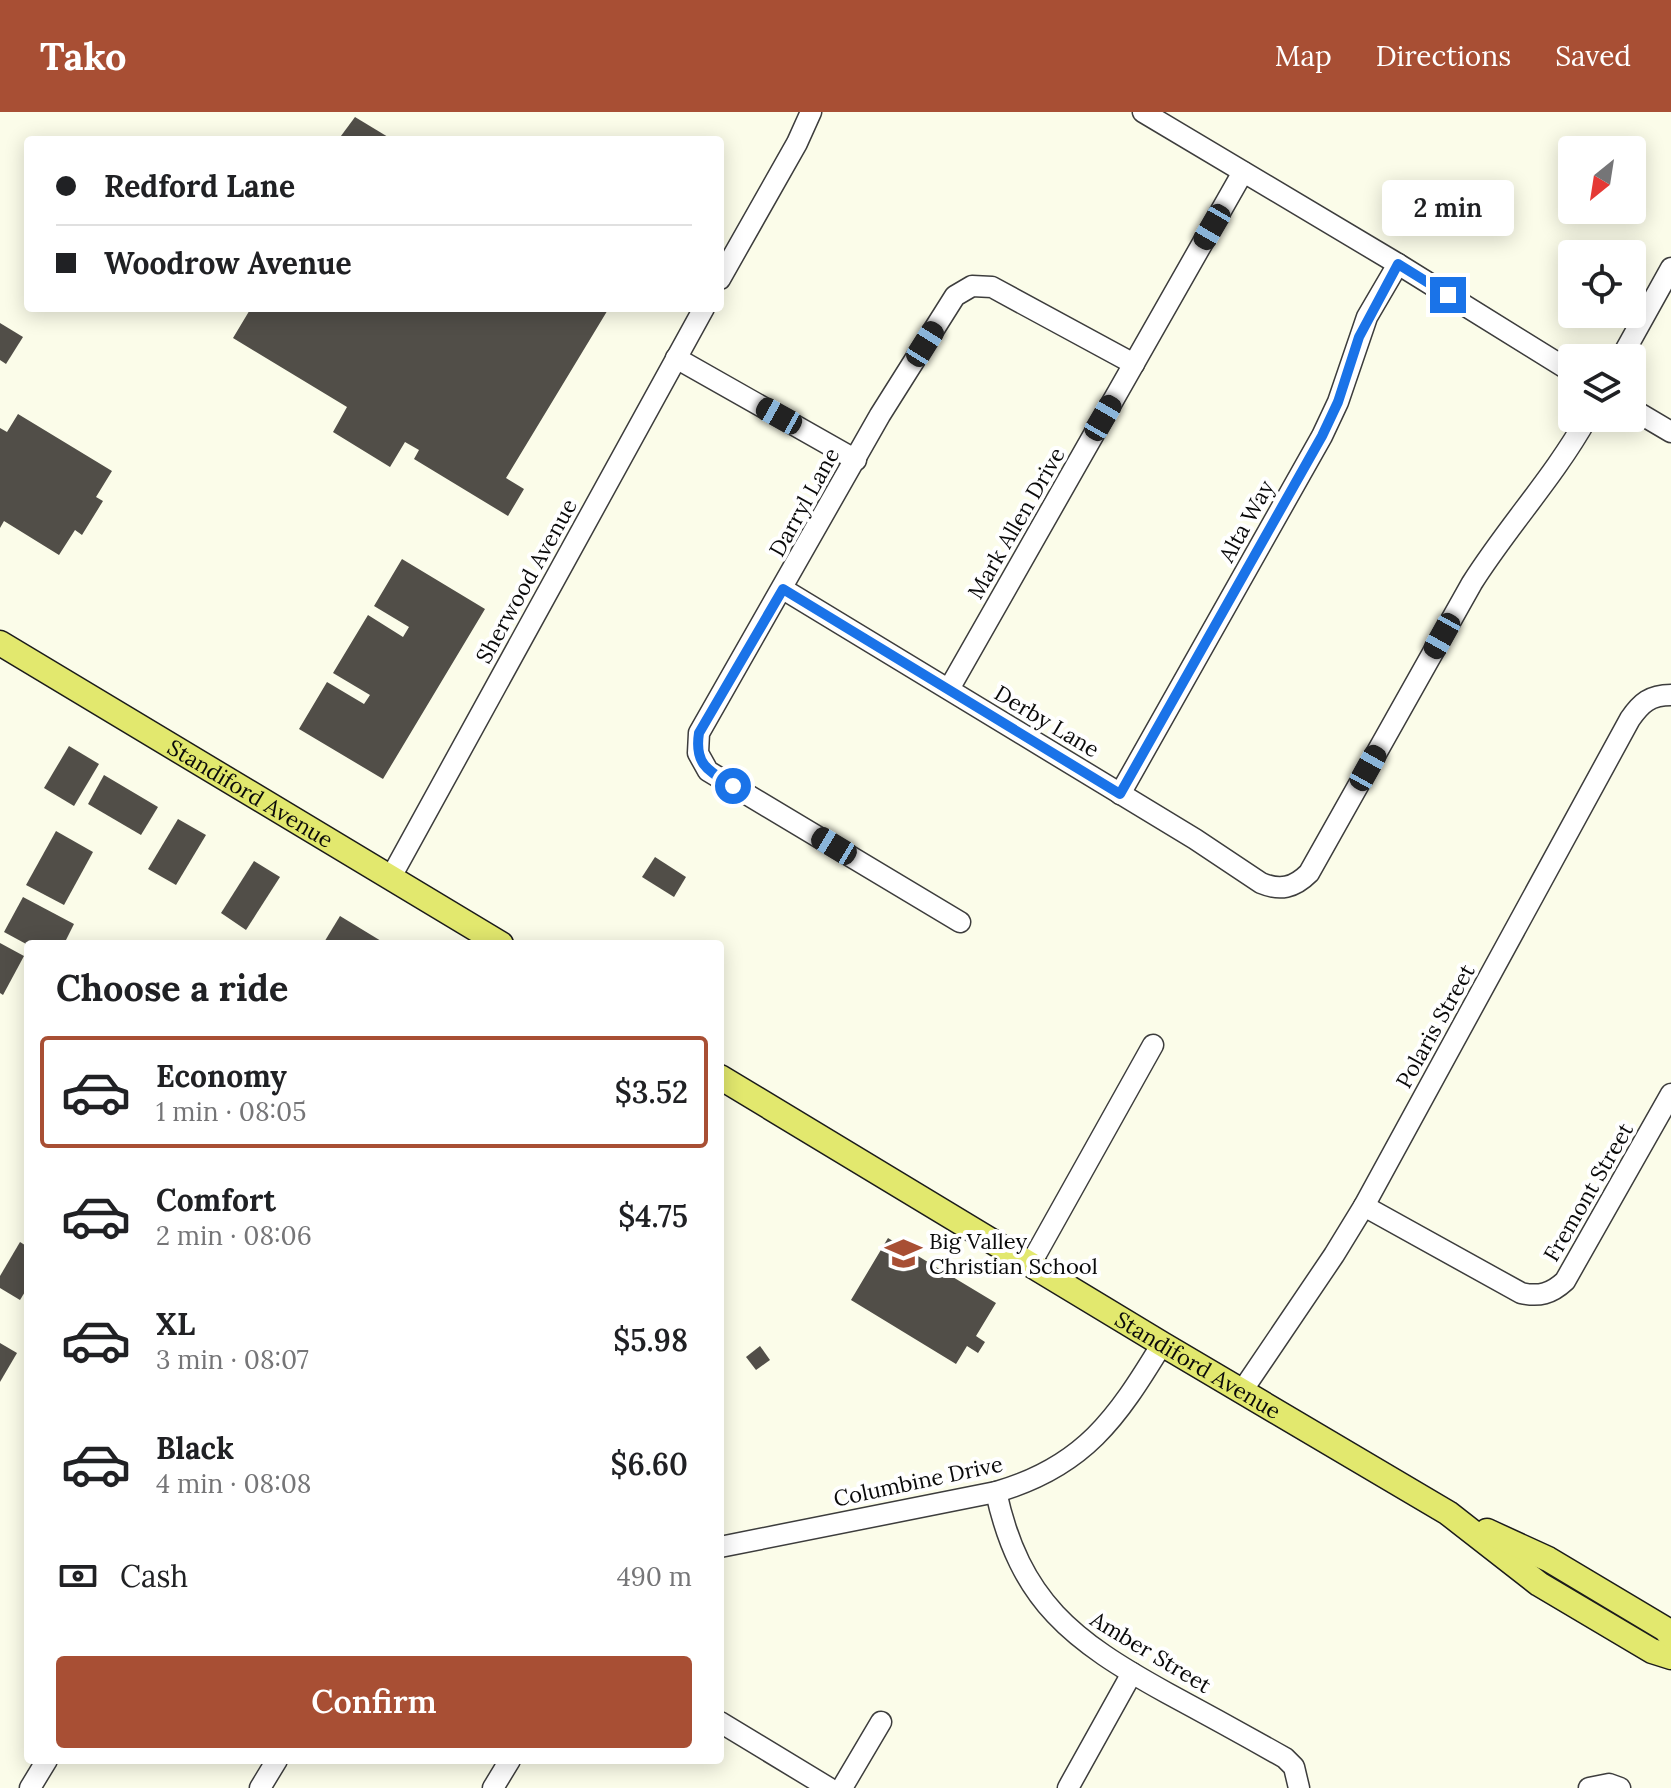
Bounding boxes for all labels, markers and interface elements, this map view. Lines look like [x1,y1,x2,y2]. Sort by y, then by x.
text: Tako [40,32,127,80]
text: Map [1275,38,1332,74]
text: Directions [1376,38,1511,74]
text: Saved [1555,38,1631,74]
north arrow [1558,136,1646,224]
map controls [1558,136,1646,432]
text: Redford Lane [104,167,295,205]
callout: 2 min [1382,179,1514,235]
text: 2 min [1414,191,1482,224]
car [1190,200,1234,254]
button: locate [1558,240,1646,328]
text: Woodrow Avenue [104,244,352,282]
route end [1430,277,1466,313]
car [902,317,948,371]
button: layers [1558,344,1646,432]
car [1081,391,1125,445]
car [752,394,806,438]
street label: Mark Allen Drive [961,442,1071,604]
street label: Darryl Lane [763,443,845,561]
street label: Alta Way [1212,475,1280,568]
street label: Sherwood Avenue [469,494,583,668]
car [1420,609,1464,663]
street label: Derby Lane [989,679,1105,763]
street label: Standiford Avenue [162,733,338,854]
car [1346,741,1390,795]
route start [715,768,751,804]
car [807,823,861,869]
street label: Polaris Street [1389,959,1481,1093]
text: Choose a ride [56,965,288,1011]
icon: car [60,1056,132,1128]
text: Economy [156,1057,287,1095]
text: $3.52 [615,1073,688,1111]
text: 1 min · 08:05 [156,1095,306,1128]
street label: Fremont Street [1537,1117,1639,1266]
icon: car [60,1180,132,1252]
text: Comfort [156,1181,276,1219]
text: $4.75 [618,1197,688,1235]
text: 2 min · 08:06 [156,1219,312,1252]
place label: Big Valley Christian School [929,1227,1098,1280]
school or university icon: Big Valley Christian School [884,1235,922,1273]
icon: car [60,1304,132,1376]
text: XL [156,1305,195,1343]
street label: Standiford Avenue [1110,1305,1286,1425]
text: $5.98 [613,1321,688,1359]
text: 3 min · 08:07 [156,1343,309,1376]
icon: car [60,1428,132,1500]
text: Black [156,1429,234,1467]
text: $6.60 [610,1445,688,1483]
street label: Columbine Drive [831,1449,1005,1513]
text: 4 min · 08:08 [156,1467,311,1500]
icon: cash [56,1554,100,1598]
text: Cash [120,1557,188,1595]
text: 490 m [617,1560,692,1593]
street label: Amber Street [1085,1604,1217,1699]
button: Confirm [56,1656,692,1748]

